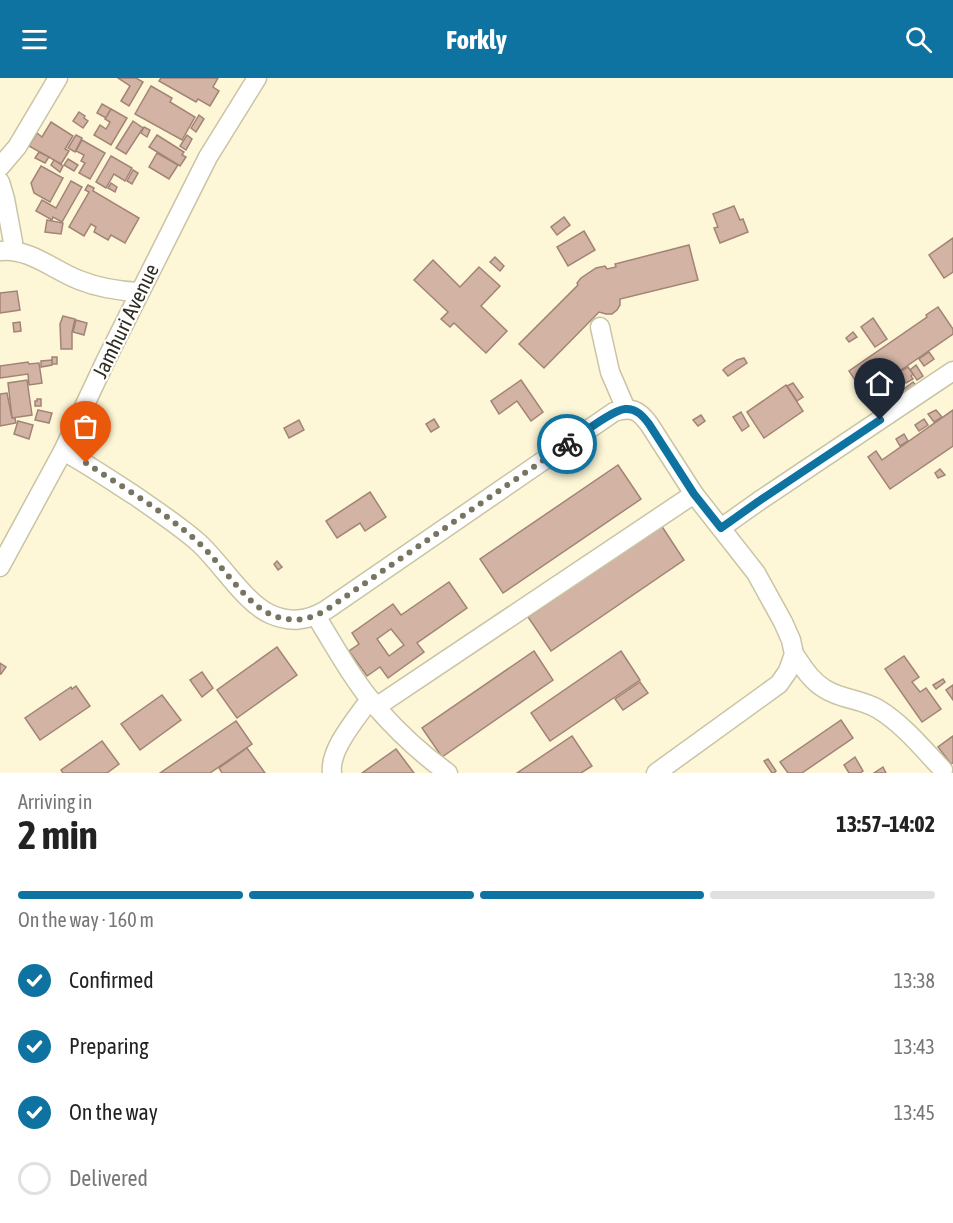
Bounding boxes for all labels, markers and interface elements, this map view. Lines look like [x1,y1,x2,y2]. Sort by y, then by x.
icon: menu [18,23,51,56]
icon: search [902,23,935,56]
text: Forkly [446,24,507,55]
street label: Jamhuri Avenue [87,260,163,382]
pin [854,358,905,420]
icon: home [863,367,896,400]
pin [60,401,111,463]
icon: bag [69,410,102,443]
courier [537,414,597,474]
icon: bike [551,428,584,461]
text: Arriving in [18,790,92,813]
text: 13:57–14:02 [836,811,935,837]
text: 2 min [18,813,98,857]
text: On the way · 160 m [18,908,154,931]
icon: check [18,964,51,997]
text: Confirmed [69,967,154,993]
text: 13:38 [894,969,935,992]
icon: check [18,1030,51,1063]
text: Preparing [69,1033,149,1059]
text: 13:43 [894,1035,935,1058]
icon: check [18,1096,51,1129]
text: On the way [69,1099,158,1125]
text: 13:45 [894,1101,935,1124]
text: Delivered [69,1165,148,1191]

